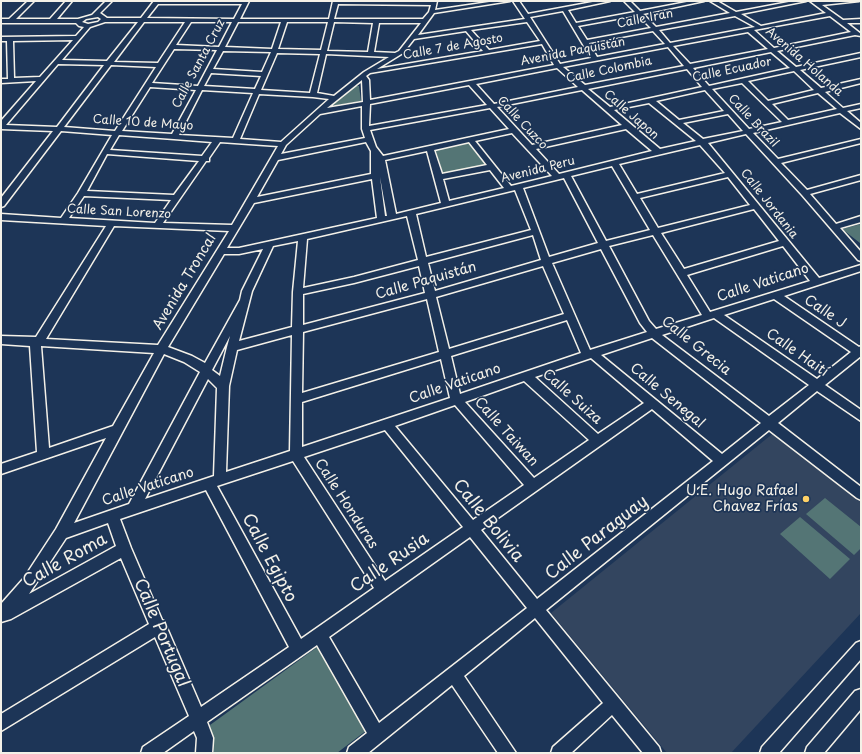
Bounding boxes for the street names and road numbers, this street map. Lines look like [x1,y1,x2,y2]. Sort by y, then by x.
street label: Calle Iran [616,7,674,31]
street label: Calle Santa Cruz [170,17,228,111]
street label: Avenida Holanda [762,25,846,99]
street label: Calle 7 de Agosto [402,31,504,63]
street label: Avenida Paquistán [520,35,626,69]
street label: Calle Colombia [565,54,653,86]
street label: Calle Ecuador [691,55,773,85]
street label: Calle Japon [601,87,661,143]
street label: Calle Brazil [725,92,781,150]
street label: Calle Cuzco [494,93,550,153]
street label: Calle 10 de Mayo [92,112,194,134]
street label: Avenida Peru [500,154,576,186]
street label: Calle Jordania [737,166,801,242]
street label: Calle San Lorenzo [67,202,171,222]
street label: Avenida Troncal [150,231,220,333]
street label: Calle Paquistán [374,259,478,303]
street label: Calle Vaticano [715,260,811,306]
street label: Calle J [801,292,849,332]
street label: Calle Grecia [658,313,734,379]
street label: Calle Haití [763,325,831,381]
street label: Calle Vaticano [407,360,503,408]
street label: Calle Senegal [626,360,708,432]
street label: Calle Suiza [539,366,605,428]
street label: Calle Taiwan [471,394,541,470]
street label: Calle Honduras [311,456,381,552]
street label: Calle Vaticano [100,464,196,510]
street label: Calle Bolivia [448,475,528,567]
street label: Calle Paraguay [541,491,653,585]
street label: Calle Egipto [237,510,301,606]
street label: Calle Rusia [347,528,433,598]
street label: Calle Roma [19,529,111,593]
street label: Calle Portugal [129,576,193,690]

